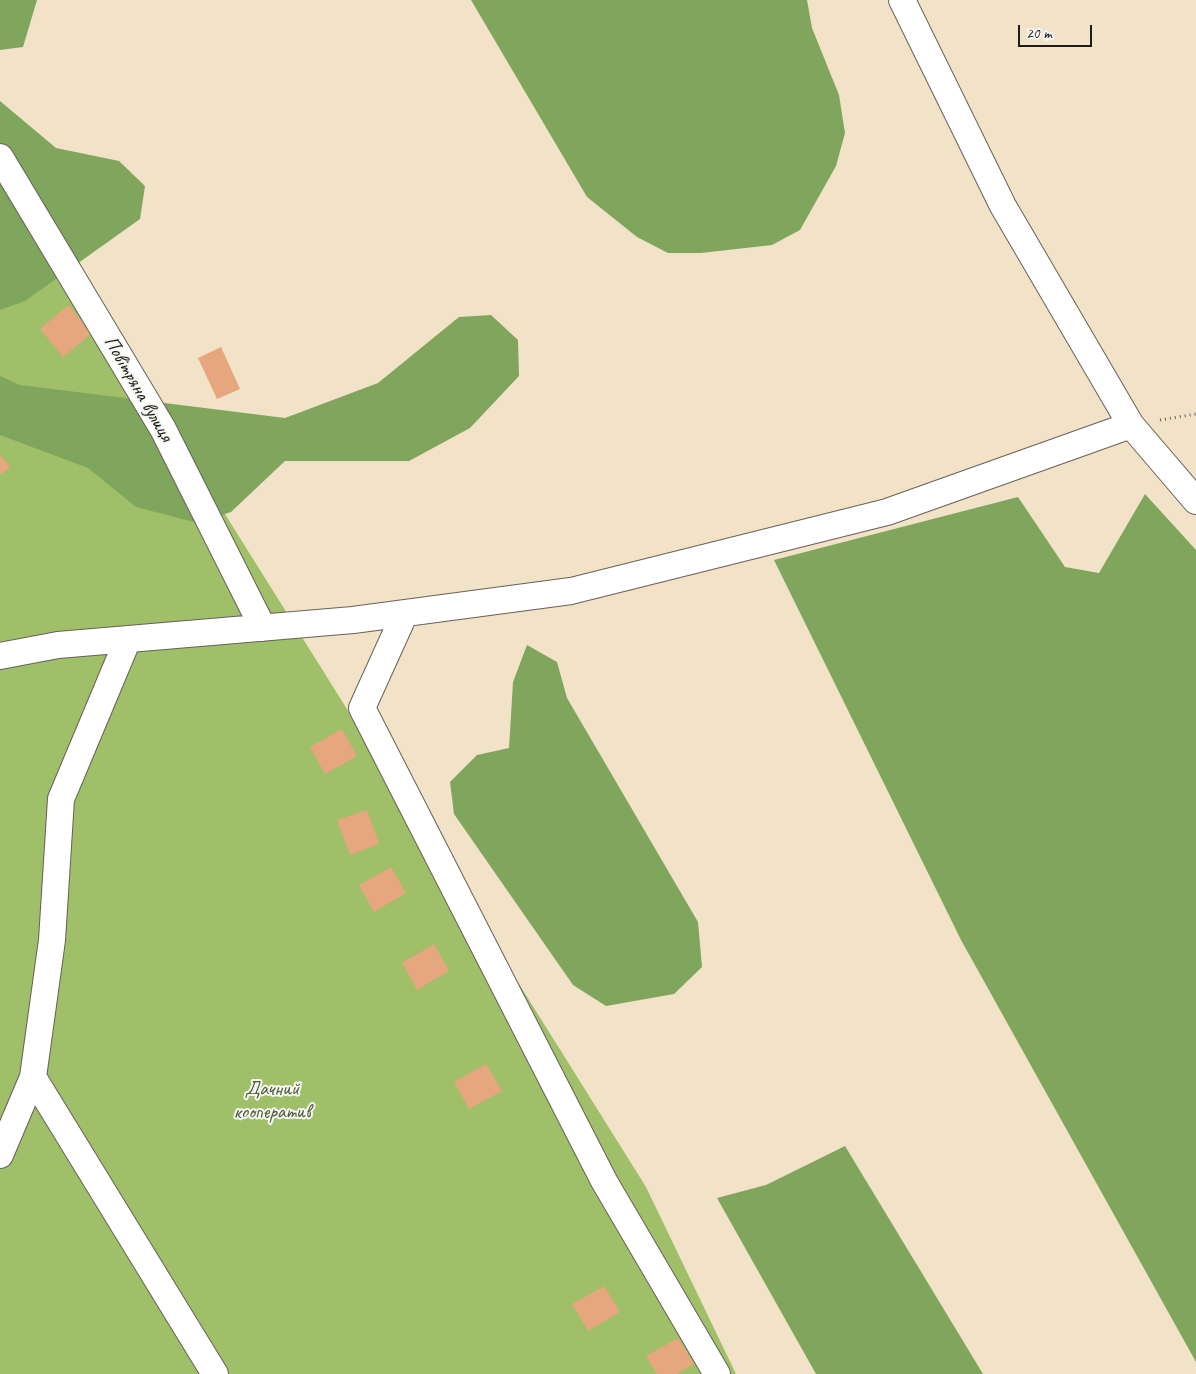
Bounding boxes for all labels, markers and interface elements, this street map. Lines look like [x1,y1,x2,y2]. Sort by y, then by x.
scale bar [1021,15,1095,47]
text: 20 m [1026,24,1052,43]
street label: Повітряна вулиця [98,332,178,446]
park label: Дачний кооператив [234,1078,310,1125]

